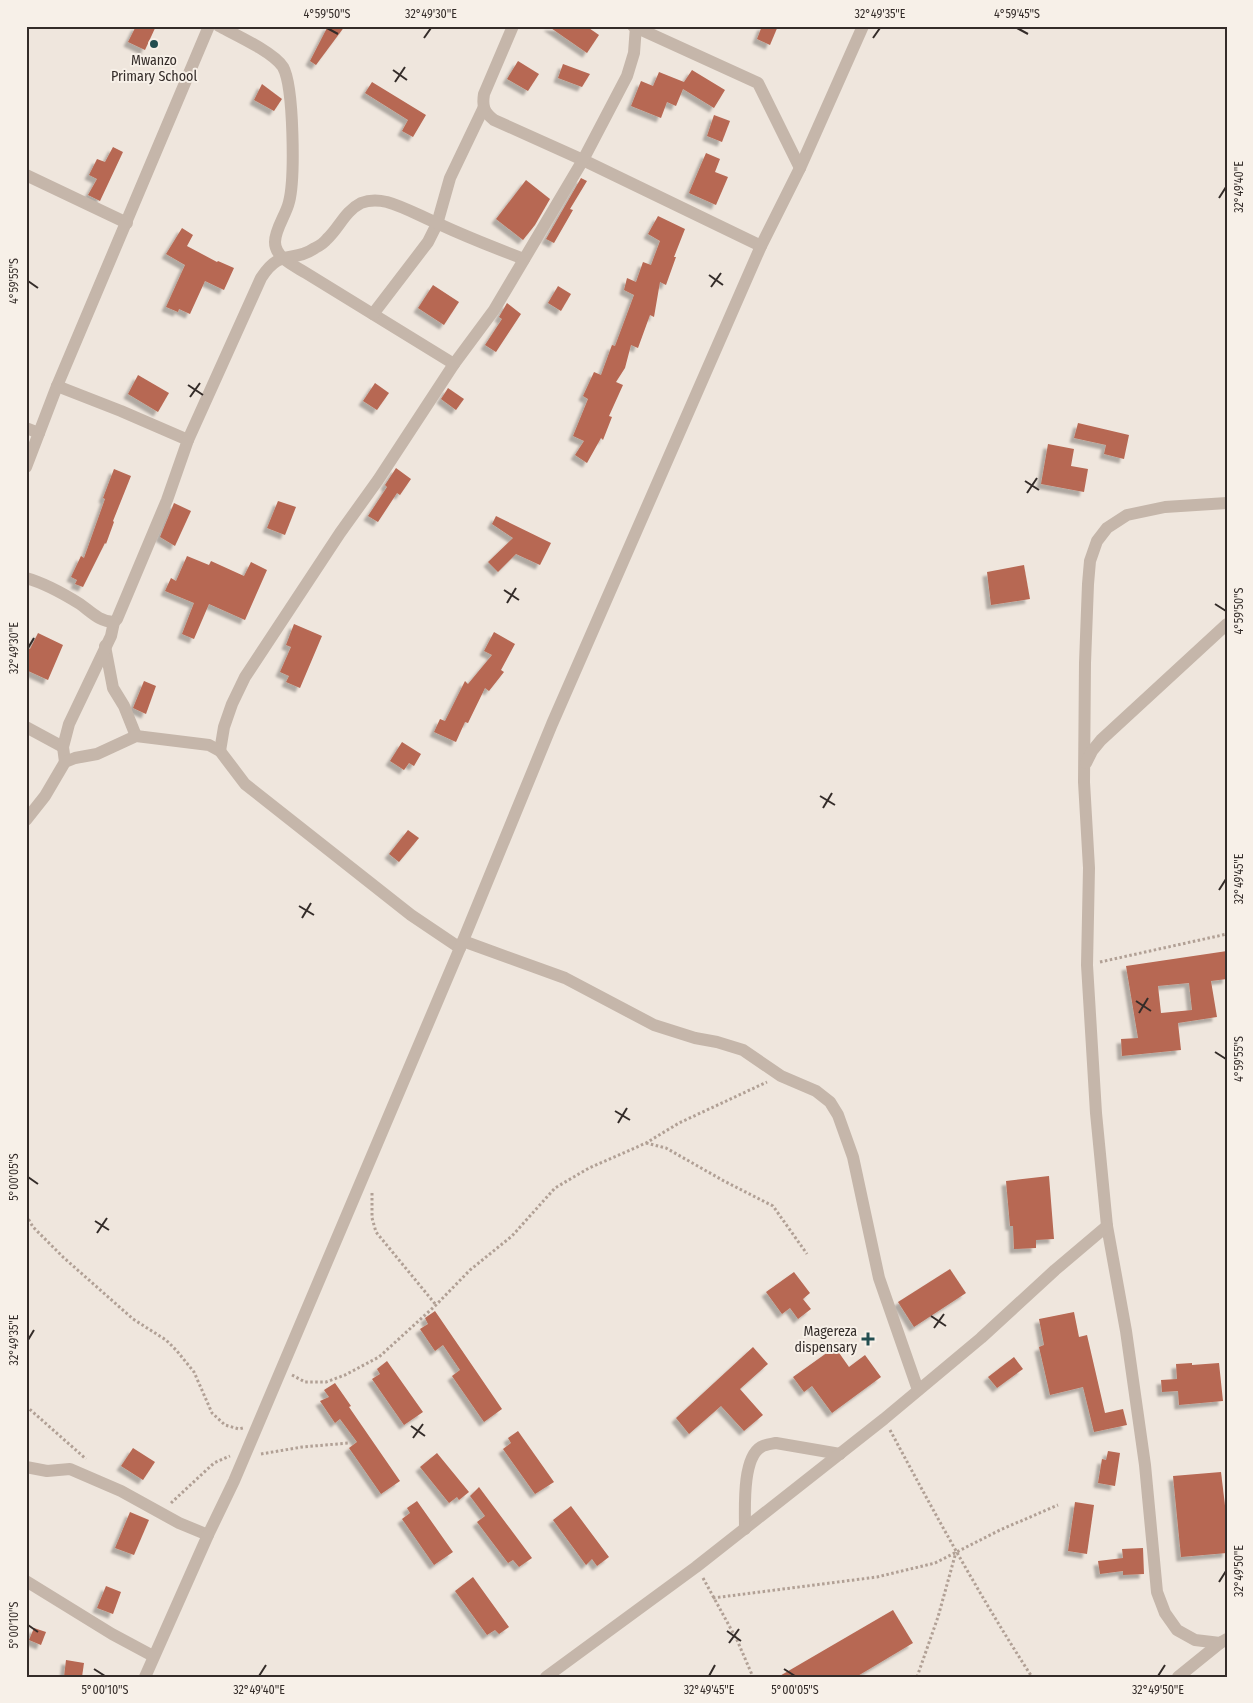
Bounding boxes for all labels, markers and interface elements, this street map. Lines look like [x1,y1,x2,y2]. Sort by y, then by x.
text: 4°59'50"S [303,7,351,21]
text: 32°49'30"E [405,7,457,21]
text: 32°49'35"E [855,7,906,21]
text: 4°59'45"S [994,7,1040,21]
marker: Mwanzo Primary School [148,38,160,50]
place label: Mwanzo Primary School [111,52,197,85]
text: 32°49'40"E [1232,161,1246,213]
text: 4°59'55"S [7,258,21,304]
text: 4°59'50"S [1232,587,1246,635]
text: 32°49'30"E [7,622,21,674]
text: 32°49'45"E [1232,853,1246,904]
text: 4°59'55"S [1232,1036,1246,1082]
text: 5°00'05"S [7,1153,21,1201]
text: 32°49'35"E [7,1314,21,1365]
place label: Magereza dispensary [794,1323,858,1356]
marker: Magereza dispensary [861,1332,875,1346]
text: 32°49'50"E [1232,1545,1246,1597]
text: 5°00'10"S [7,1601,21,1649]
text: 5°00'10"S [81,1683,129,1697]
text: 32°49'40"E [233,1683,285,1697]
text: 32°49'45"E [684,1683,735,1697]
text: 5°00'05"S [771,1683,819,1697]
text: 32°49'50"E [1132,1683,1184,1697]

